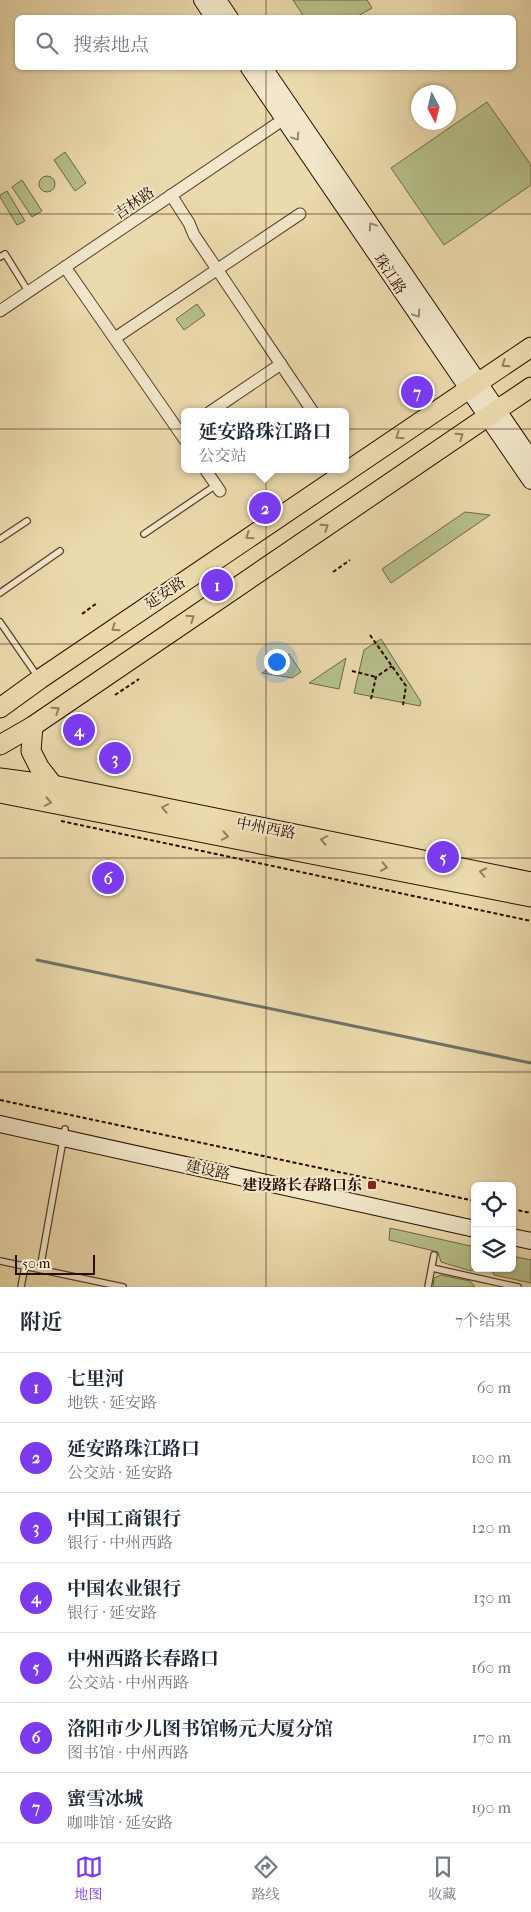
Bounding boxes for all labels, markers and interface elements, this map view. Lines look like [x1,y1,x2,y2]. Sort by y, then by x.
search box [15,15,516,70]
icon: search [33,29,61,57]
text: 搜索地点 [73,34,149,56]
north arrow [411,85,456,130]
one-way arrow [290,131,299,140]
street label: 吉林路 [110,183,158,223]
one-way arrow [369,223,379,232]
street label: 珠江路 [370,250,410,298]
one-way arrow [411,308,420,318]
one-way arrow [501,358,511,367]
pin: 7 [401,373,433,411]
popup [181,408,349,473]
text: 延安路珠江路口 [198,421,332,443]
one-way arrow [395,430,404,439]
one-way arrow [454,433,463,442]
text: 公交站 [198,446,247,465]
pin: 2 [249,489,281,527]
one-way arrow [319,524,329,533]
one-way arrow [246,530,255,540]
pin: 1 [201,566,233,604]
street label: 延安路 [141,573,189,613]
one-way arrow [185,615,194,625]
one-way arrow [111,621,120,631]
your location [264,649,290,675]
one-way arrow [51,707,60,716]
pin: 4 [63,711,95,749]
pin: 3 [99,739,131,777]
one-way arrow [43,796,52,807]
one-way arrow [160,803,169,813]
street label: 中州西路 [235,813,297,843]
one-way arrow [220,831,229,841]
one-way arrow [320,835,328,845]
pin: 5 [427,838,459,876]
pin: 6 [92,859,124,897]
one-way arrow [380,861,389,872]
one-way arrow [479,867,488,877]
street label: 建设路 [184,1157,232,1183]
place label: 建设路长春路口东 [242,1176,362,1194]
marker: 建设路长春路口东 [366,1179,378,1191]
map controls [471,1182,516,1272]
button: locate [471,1182,516,1227]
button: layers [471,1227,516,1272]
scale bar [15,1252,95,1275]
text: 50 m [22,1255,50,1272]
text: 附近 [20,1310,62,1334]
text: 7个结果 [455,1311,511,1330]
text: 七里河 [67,1368,124,1390]
text: 1 [33,1378,39,1397]
text: 60 m [477,1378,511,1397]
text: 地铁 · 延安路 [67,1393,157,1412]
text: 延安路珠江路口 [67,1438,200,1460]
text: 2 [32,1448,40,1467]
text: 100 m [471,1448,511,1467]
text: 公交站 · 延安路 [67,1463,173,1482]
text: 中国工商银行 [67,1508,181,1530]
text: 3 [33,1518,39,1537]
text: 120 m [472,1518,511,1537]
text: 银行 · 中州西路 [67,1533,173,1552]
text: 中国农业银行 [67,1578,181,1600]
text: 4 [31,1588,41,1607]
text: 130 m [473,1588,511,1607]
text: 银行 · 延安路 [67,1603,157,1622]
text: 中州西路长春路口 [67,1648,219,1670]
text: 5 [33,1658,39,1677]
text: 160 m [471,1658,511,1677]
text: 公交站 · 中州西路 [67,1673,189,1692]
text: 洛阳市少儿图书馆畅元大厦分馆 [67,1718,333,1740]
text: 6 [32,1728,40,1747]
text: 170 m [472,1728,511,1747]
text: 图书馆 · 中州西路 [67,1743,189,1762]
text: 蜜雪冰城 [67,1788,143,1810]
text: 7 [32,1798,40,1817]
text: 190 m [471,1798,511,1817]
text: 咖啡馆 · 延安路 [67,1813,173,1832]
tab: 地图 [75,1853,103,1903]
tab: 路线 [252,1853,280,1903]
tab: 收藏 [429,1853,457,1903]

